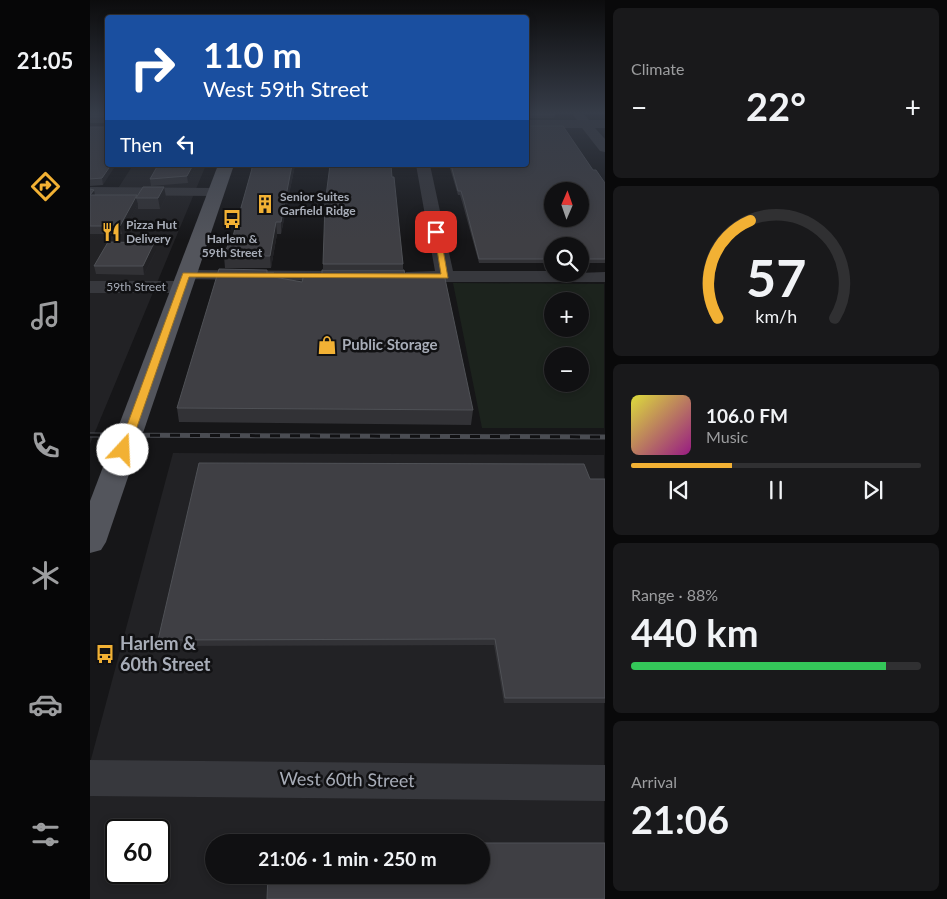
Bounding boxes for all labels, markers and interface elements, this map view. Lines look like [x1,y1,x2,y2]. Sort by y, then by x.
text: 110 m [203,33,302,75]
icon: right [120,35,185,100]
text: 21:05 [17,47,73,74]
text: Climate [631,59,684,78]
text: West 59th Street [203,75,368,102]
text: 22° [746,83,806,129]
text: − [631,90,647,124]
text: + [905,90,921,124]
icon: left [172,130,200,158]
text: Then [120,133,162,156]
icon: directions [28,169,63,204]
north arrow [544,182,589,228]
map controls [544,182,589,392]
place label: Senior Suites Garfield Ridge [280,189,356,218]
building icon: Senior Suites Garfield Ridge [254,193,276,215]
bus stop icon: Harlem & 59th Street [221,208,243,230]
pin [415,211,457,253]
place label: Pizza Hut Delivery [126,217,177,246]
icon: arrive [422,218,450,246]
restaurant icon: Pizza Hut Delivery [100,221,122,243]
place label: Harlem & 59th Street [202,231,263,260]
button: search [544,237,589,282]
text: 57 [746,246,806,308]
street label: 59th Street [106,279,166,294]
button: + [544,292,589,337]
icon: music [28,298,63,333]
text: km/h [755,305,797,327]
shop icon: Public Storage [316,334,338,356]
place label: Public Storage [342,335,438,353]
button: − [544,347,589,392]
text: 106.0 FM [706,404,788,427]
position arrow [96,423,148,475]
text: Music [706,427,748,446]
icon: phone [28,428,63,463]
icon: previous [665,476,693,504]
icon: pause [762,476,790,504]
icon: next [859,476,887,504]
icon: climate [28,558,63,593]
text: Range · 88% [631,585,718,604]
text: 440 km [631,609,759,655]
place label: Harlem & 60th Street [120,632,211,675]
bus stop icon: Harlem & 60th Street [94,643,116,665]
icon: car [28,687,63,722]
street label: West 60th Street [279,767,415,791]
text: Arrival [631,772,677,791]
text: 21:06 [631,796,729,842]
icon: filters [28,817,63,852]
speed limit sign: 60 [105,819,170,884]
text: 21:06 · 1 min · 250 m [258,847,437,870]

